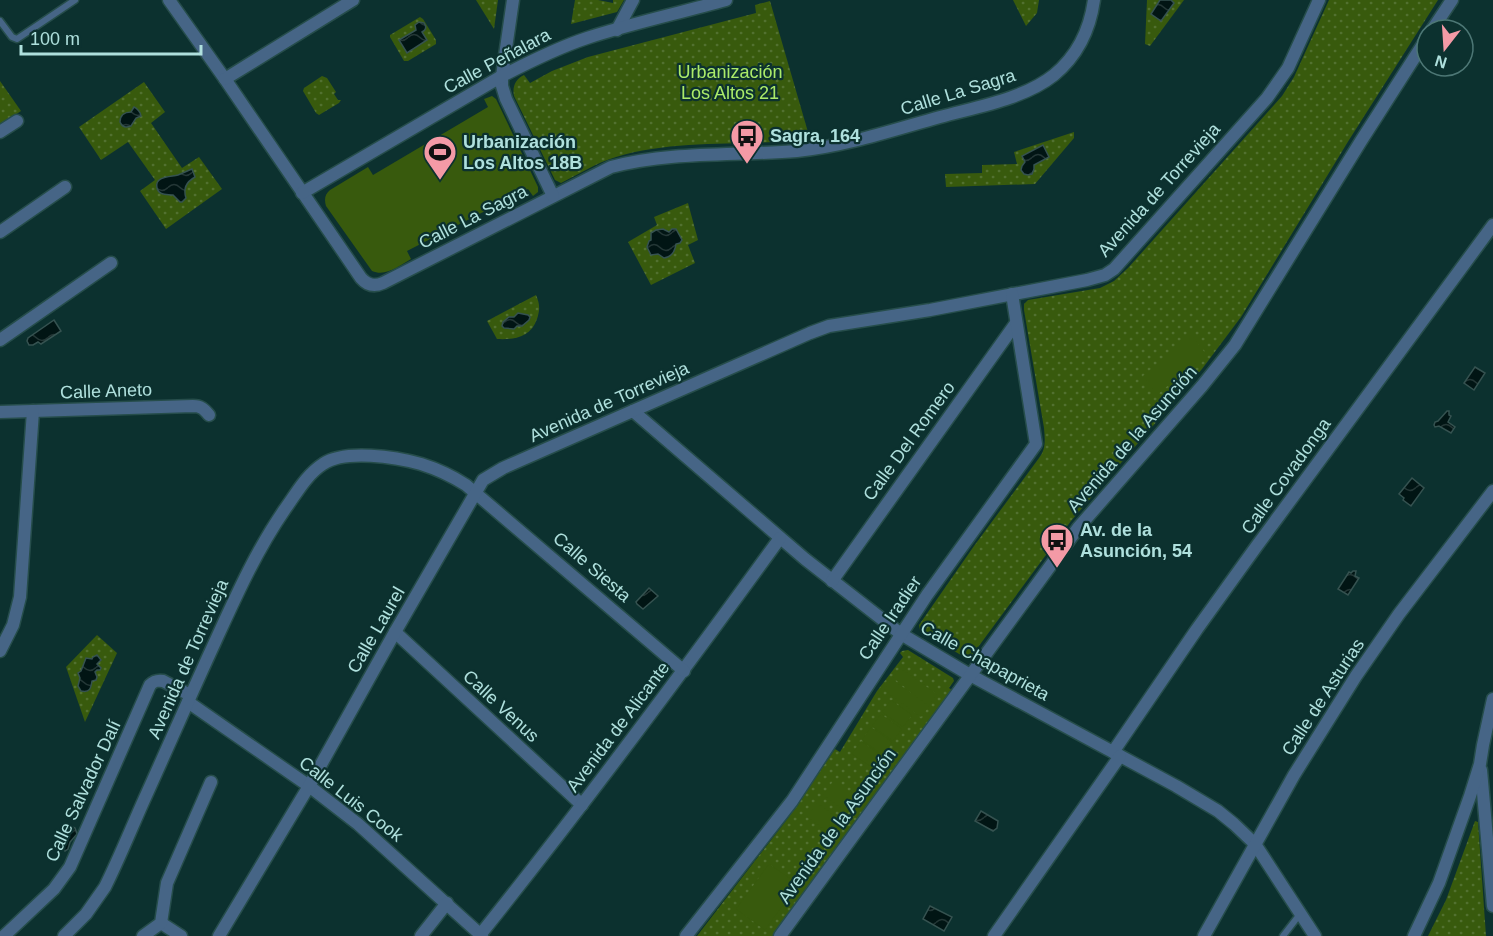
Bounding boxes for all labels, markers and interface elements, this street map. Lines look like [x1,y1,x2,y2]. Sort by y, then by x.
scale bar [21,18,201,56]
north arrow [1415,18,1475,78]
street label: Calle Peñalara [440,24,555,98]
text: 100 m [30,29,80,49]
text: N [1433,52,1449,72]
park label: Urbanización Los Altos 21 [677,62,783,103]
street label: Calle La Sagra [898,65,1019,119]
bus stop icon: Sagra, 164 [729,118,765,165]
street label: Avenida de Torrevieja [1094,118,1225,261]
place label: Sagra, 164 [770,126,860,146]
place label: Urbanización Los Altos 18B [463,132,582,173]
sports icon: Urbanización Los Altos 18B [422,134,458,181]
street label: Calle La Sagra [415,181,531,253]
street label: Avenida de Torrevieja [526,357,693,446]
street label: Avenida de la Asunción [1063,362,1201,516]
street label: Calle Del Romero [859,378,959,504]
street label: Calle Aneto [60,379,152,403]
street label: Calle Covadonga [1237,413,1335,538]
place label: Av. de la Asunción, 54 [1080,520,1192,561]
bus stop icon: Av. de la Asunción, 54 [1039,522,1075,569]
street label: Calle Siesta [549,528,636,607]
street label: Calle Iradier [855,572,925,664]
street label: Avenida de Torrevieja [144,575,233,742]
street label: Calle Laurel [343,583,409,677]
street label: Calle Chapaprieta [917,617,1054,705]
street label: Calle de Asturias [1278,635,1368,759]
street label: Avenida de Alicante [563,658,673,796]
street label: Calle Venus [459,666,543,746]
street label: Calle Salvador Dalí [41,717,125,865]
street label: Avenida de la Asunción [774,745,900,907]
street label: Calle Luis Cook [295,752,408,846]

